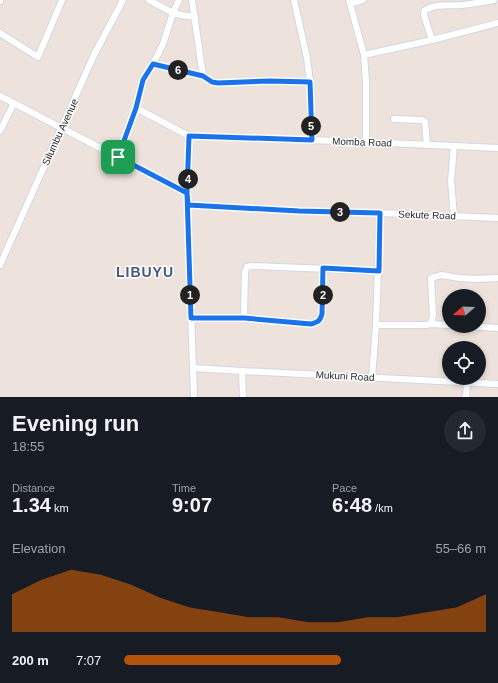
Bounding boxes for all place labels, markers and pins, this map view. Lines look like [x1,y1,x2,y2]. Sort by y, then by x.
pin: 6 [168,60,188,80]
pin: 5 [301,116,321,136]
pin [101,140,135,174]
pin: 4 [178,169,198,189]
pin: 3 [330,202,350,222]
pin: 1 [180,285,200,305]
pin: 2 [313,285,333,305]

